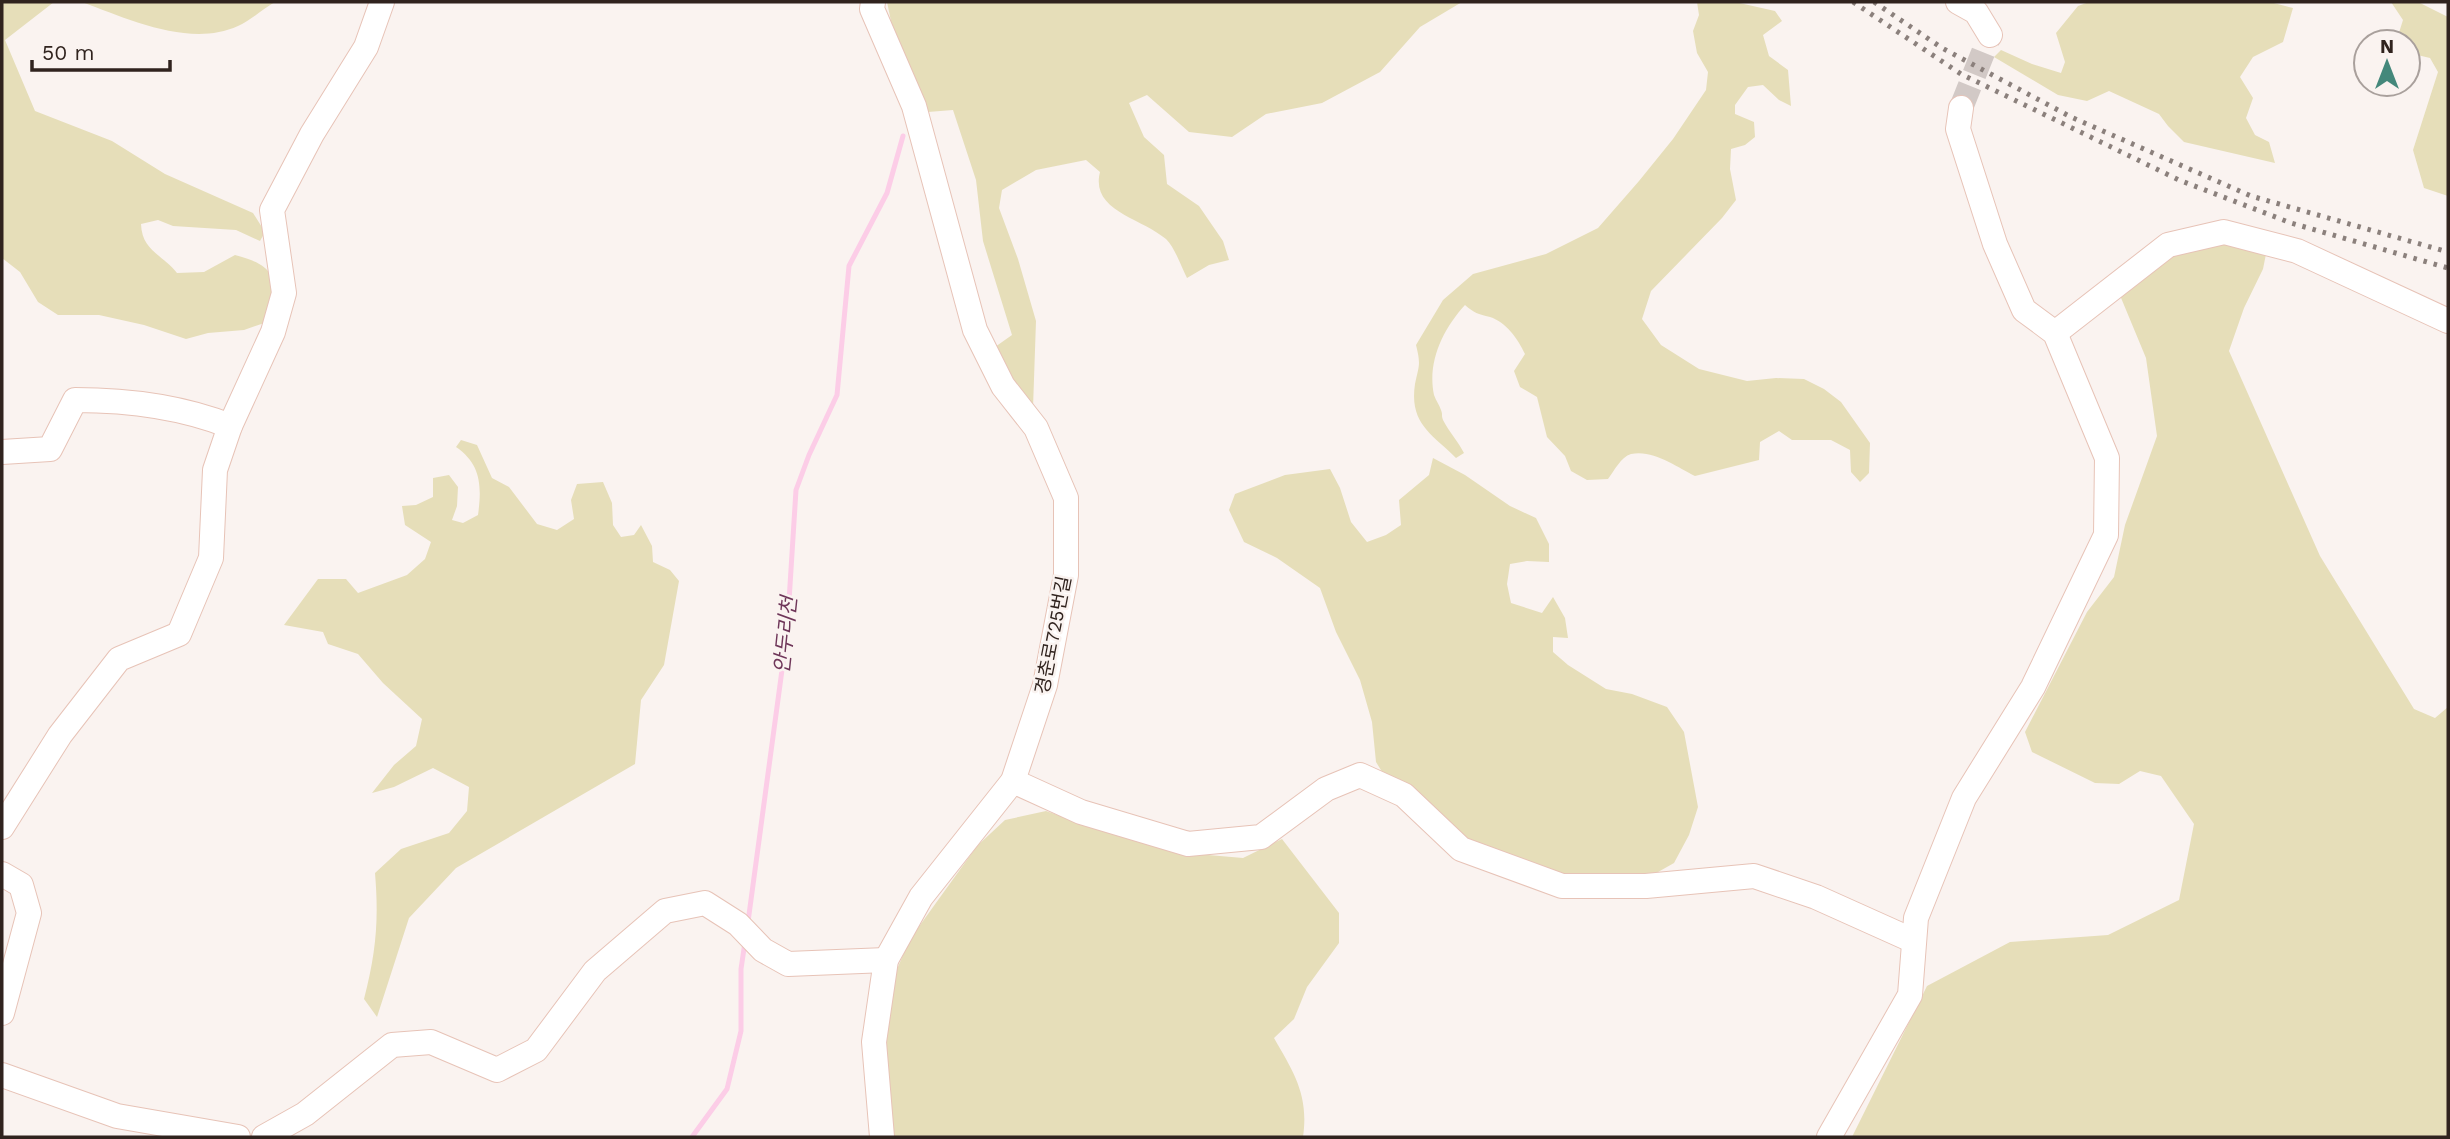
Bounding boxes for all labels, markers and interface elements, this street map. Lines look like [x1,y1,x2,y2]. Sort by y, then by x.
scale bar [32,28,170,72]
north arrow [2352,28,2422,98]
text: N [2380,35,2394,58]
text: 50 m [42,40,94,65]
street label: 경춘로725번길 [1030,574,1076,696]
water label: 안두리천 [769,593,802,675]

